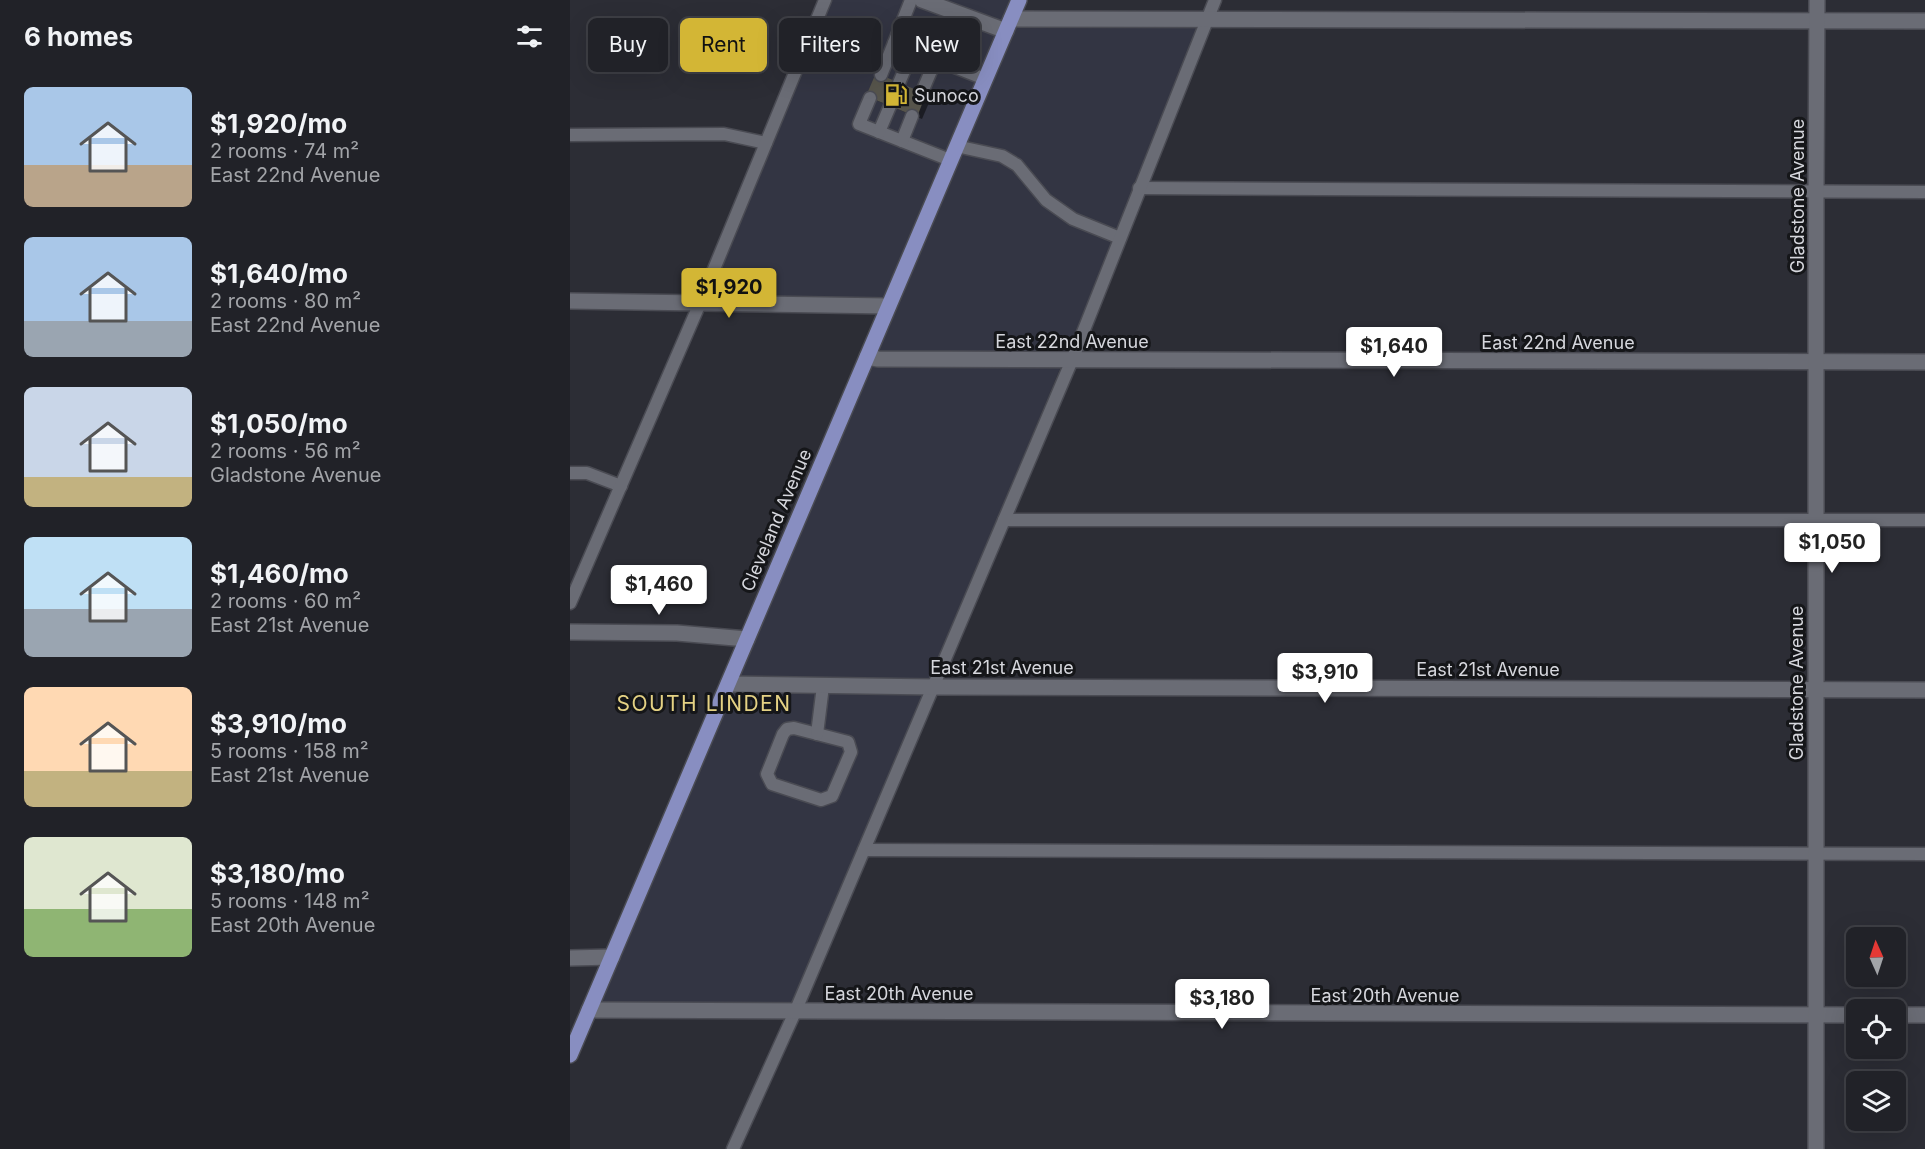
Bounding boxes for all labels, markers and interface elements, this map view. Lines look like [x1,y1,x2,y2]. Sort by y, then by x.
chip: Buy [588,18,668,72]
chip: Rent [680,18,767,72]
chip: Filters [779,18,881,72]
chip: New [893,18,980,72]
icon: filters [513,20,546,53]
text: 6 homes [24,21,133,52]
fuel station icon: Sunoco [883,82,909,108]
place label: Sunoco [914,85,979,106]
text: $1,920/mo [210,108,347,139]
icon: home [72,111,144,183]
street label: Gladstone Avenue [1787,119,1808,273]
text: 2 rooms · 74 m² [210,139,359,163]
text: East 22nd Avenue [210,163,380,187]
text: $1,640/mo [210,258,348,289]
icon: home [72,261,144,333]
pin: $1,920 [680,268,778,319]
text: $1,920 [695,275,763,299]
text: 2 rooms · 80 m² [210,289,361,313]
text: East 22nd Avenue [210,313,380,337]
pin: $1,640 [1345,327,1443,378]
street label: East 22nd Avenue [995,331,1149,352]
street label: East 22nd Avenue [1481,332,1635,353]
text: $1,640 [1360,334,1428,358]
text: $1,050/mo [210,408,348,439]
icon: home [72,411,144,483]
text: 2 rooms · 56 m² [210,439,361,463]
street label: Cleveland Avenue [737,446,815,594]
text: Gladstone Avenue [210,463,382,487]
pin: $1,050 [1783,523,1881,574]
text: $1,050 [1798,530,1866,554]
text: $1,460/mo [210,558,349,589]
icon: home [72,561,144,633]
pin: $1,460 [610,565,708,616]
text: $1,460 [625,572,693,596]
text: 2 rooms · 60 m² [210,589,361,613]
street label: Gladstone Avenue [1786,606,1807,760]
text: East 21st Avenue [210,613,369,637]
pin: $3,910 [1276,653,1374,704]
street label: East 21st Avenue [930,657,1074,678]
street label: East 21st Avenue [1416,659,1560,680]
text: $3,910 [1291,660,1359,684]
district label: SOUTH LINDEN [616,691,792,716]
text: $3,910/mo [210,708,347,739]
icon: home [72,711,144,783]
text: 5 rooms · 158 m² [210,739,369,763]
text: East 21st Avenue [210,763,369,787]
text: $3,180/mo [210,858,345,889]
icon: home [72,861,144,933]
text: 5 rooms · 148 m² [210,889,369,913]
text: East 20th Avenue [210,913,375,937]
north arrow [1846,927,1906,987]
map controls [1846,927,1906,1131]
pin: $3,180 [1173,979,1271,1030]
street label: East 20th Avenue [825,983,973,1004]
street label: East 20th Avenue [1311,985,1459,1006]
text: $3,180 [1189,986,1255,1010]
button: locate [1846,999,1906,1059]
button: layers [1846,1071,1906,1131]

